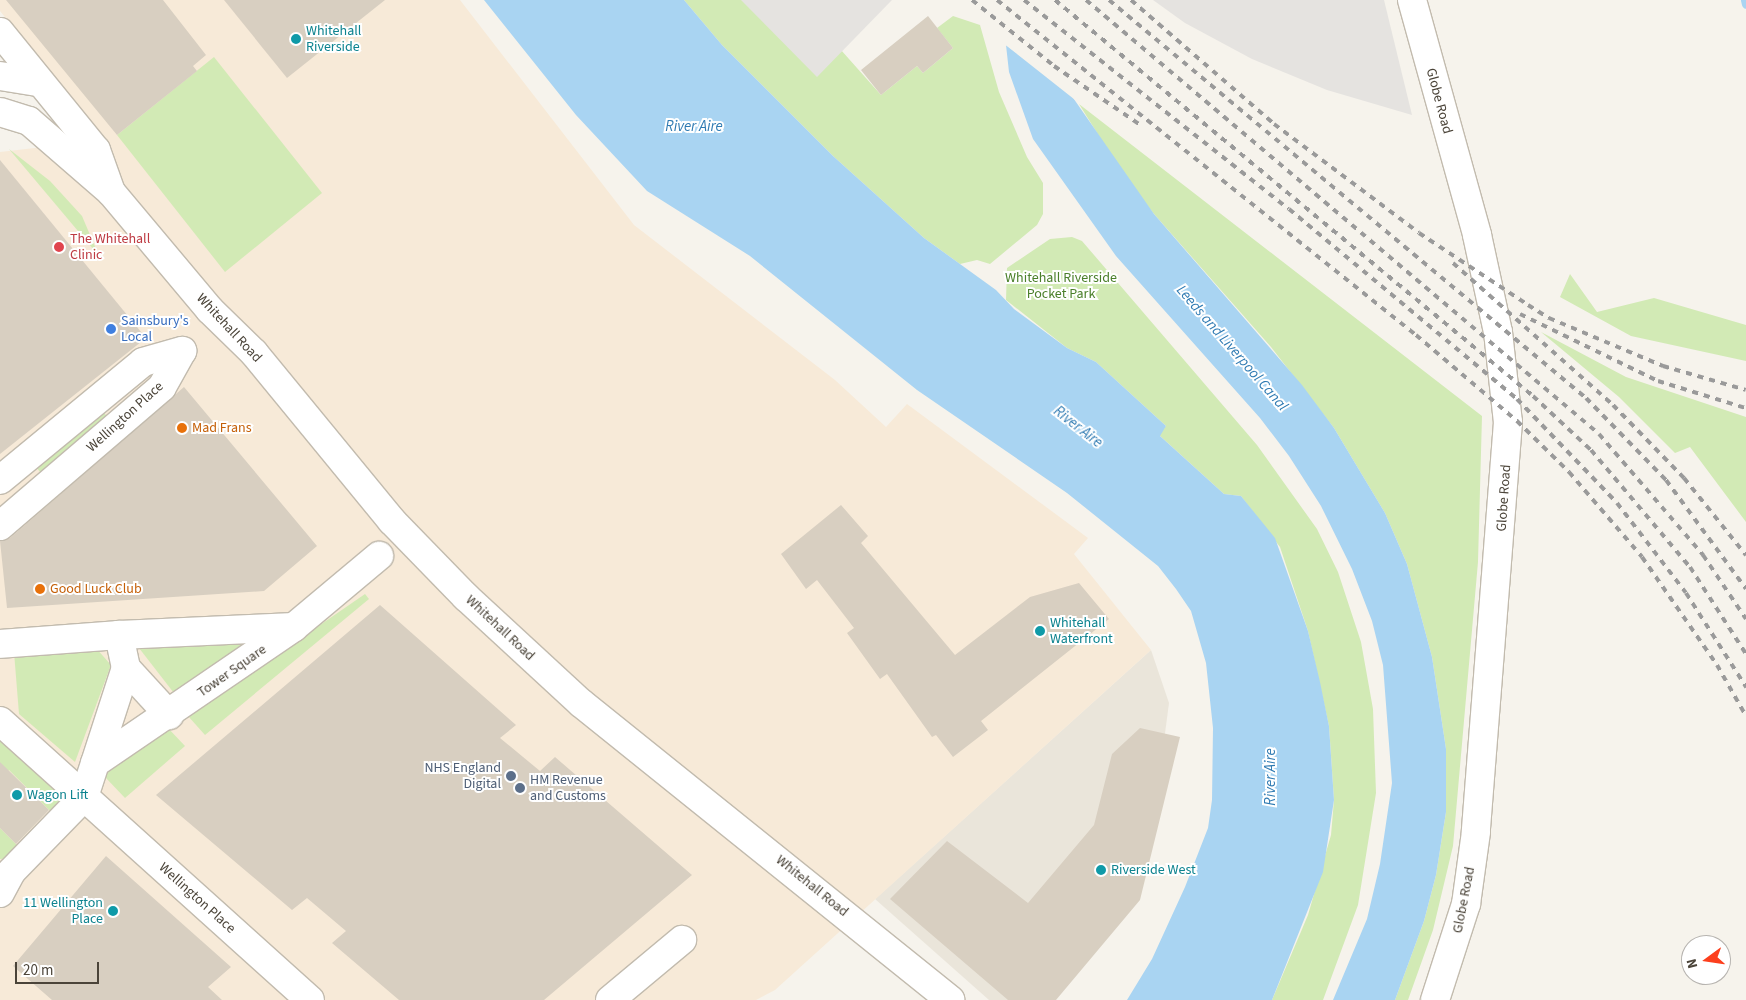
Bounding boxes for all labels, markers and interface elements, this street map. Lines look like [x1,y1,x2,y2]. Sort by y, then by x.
place label: Whitehall Riverside [306,23,361,56]
marker: Whitehall Riverside [290,33,302,45]
street label: Globe Road [1422,66,1456,136]
water label: River Aire [665,118,723,136]
place label: The Whitehall Clinic [70,231,150,264]
marker: The Whitehall Clinic [52,240,66,254]
park label: Whitehall Riverside Pocket Park [1005,270,1117,302]
water label: Leeds and Liverpool Canal [1172,281,1292,415]
street label: Whitehall Road [193,290,265,366]
place label: Sainsbury's Local [121,313,189,346]
marker: Sainsbury's Local [105,323,117,335]
street label: Wellington Place [83,378,167,456]
water label: River Aire [1050,402,1106,452]
place label: Mad Frans [192,420,252,436]
marker: Mad Frans [176,422,188,434]
street label: Globe Road [1493,464,1515,532]
place label: Good Luck Club [50,581,142,597]
marker: Good Luck Club [34,583,46,595]
street label: Whitehall Road [462,592,538,664]
place label: Whitehall Waterfront [1050,615,1113,648]
marker: Whitehall Waterfront [1034,625,1046,637]
street label: Tower Square [194,641,270,701]
water label: River Aire [1262,748,1280,806]
place label: NHS England Digital [424,760,501,792]
marker: NHS England Digital [505,770,517,782]
place label: HM Revenue and Customs [530,772,606,804]
marker: HM Revenue and Customs [514,782,526,794]
place label: Wagon Lift [27,787,88,803]
marker: Wagon Lift [11,789,23,801]
street label: Whitehall Road [772,852,852,920]
street label: Wellington Place [155,859,239,937]
place label: Riverside West [1111,862,1196,878]
marker: Riverside West [1095,864,1107,876]
street label: Globe Road [1449,865,1479,935]
place label: 11 Wellington Place [23,895,103,928]
marker: 11 Wellington Place [107,905,119,917]
north arrow [1681,935,1731,985]
scale bar [18,952,101,984]
text: N [1682,956,1703,970]
text: 20 m [23,960,53,981]

